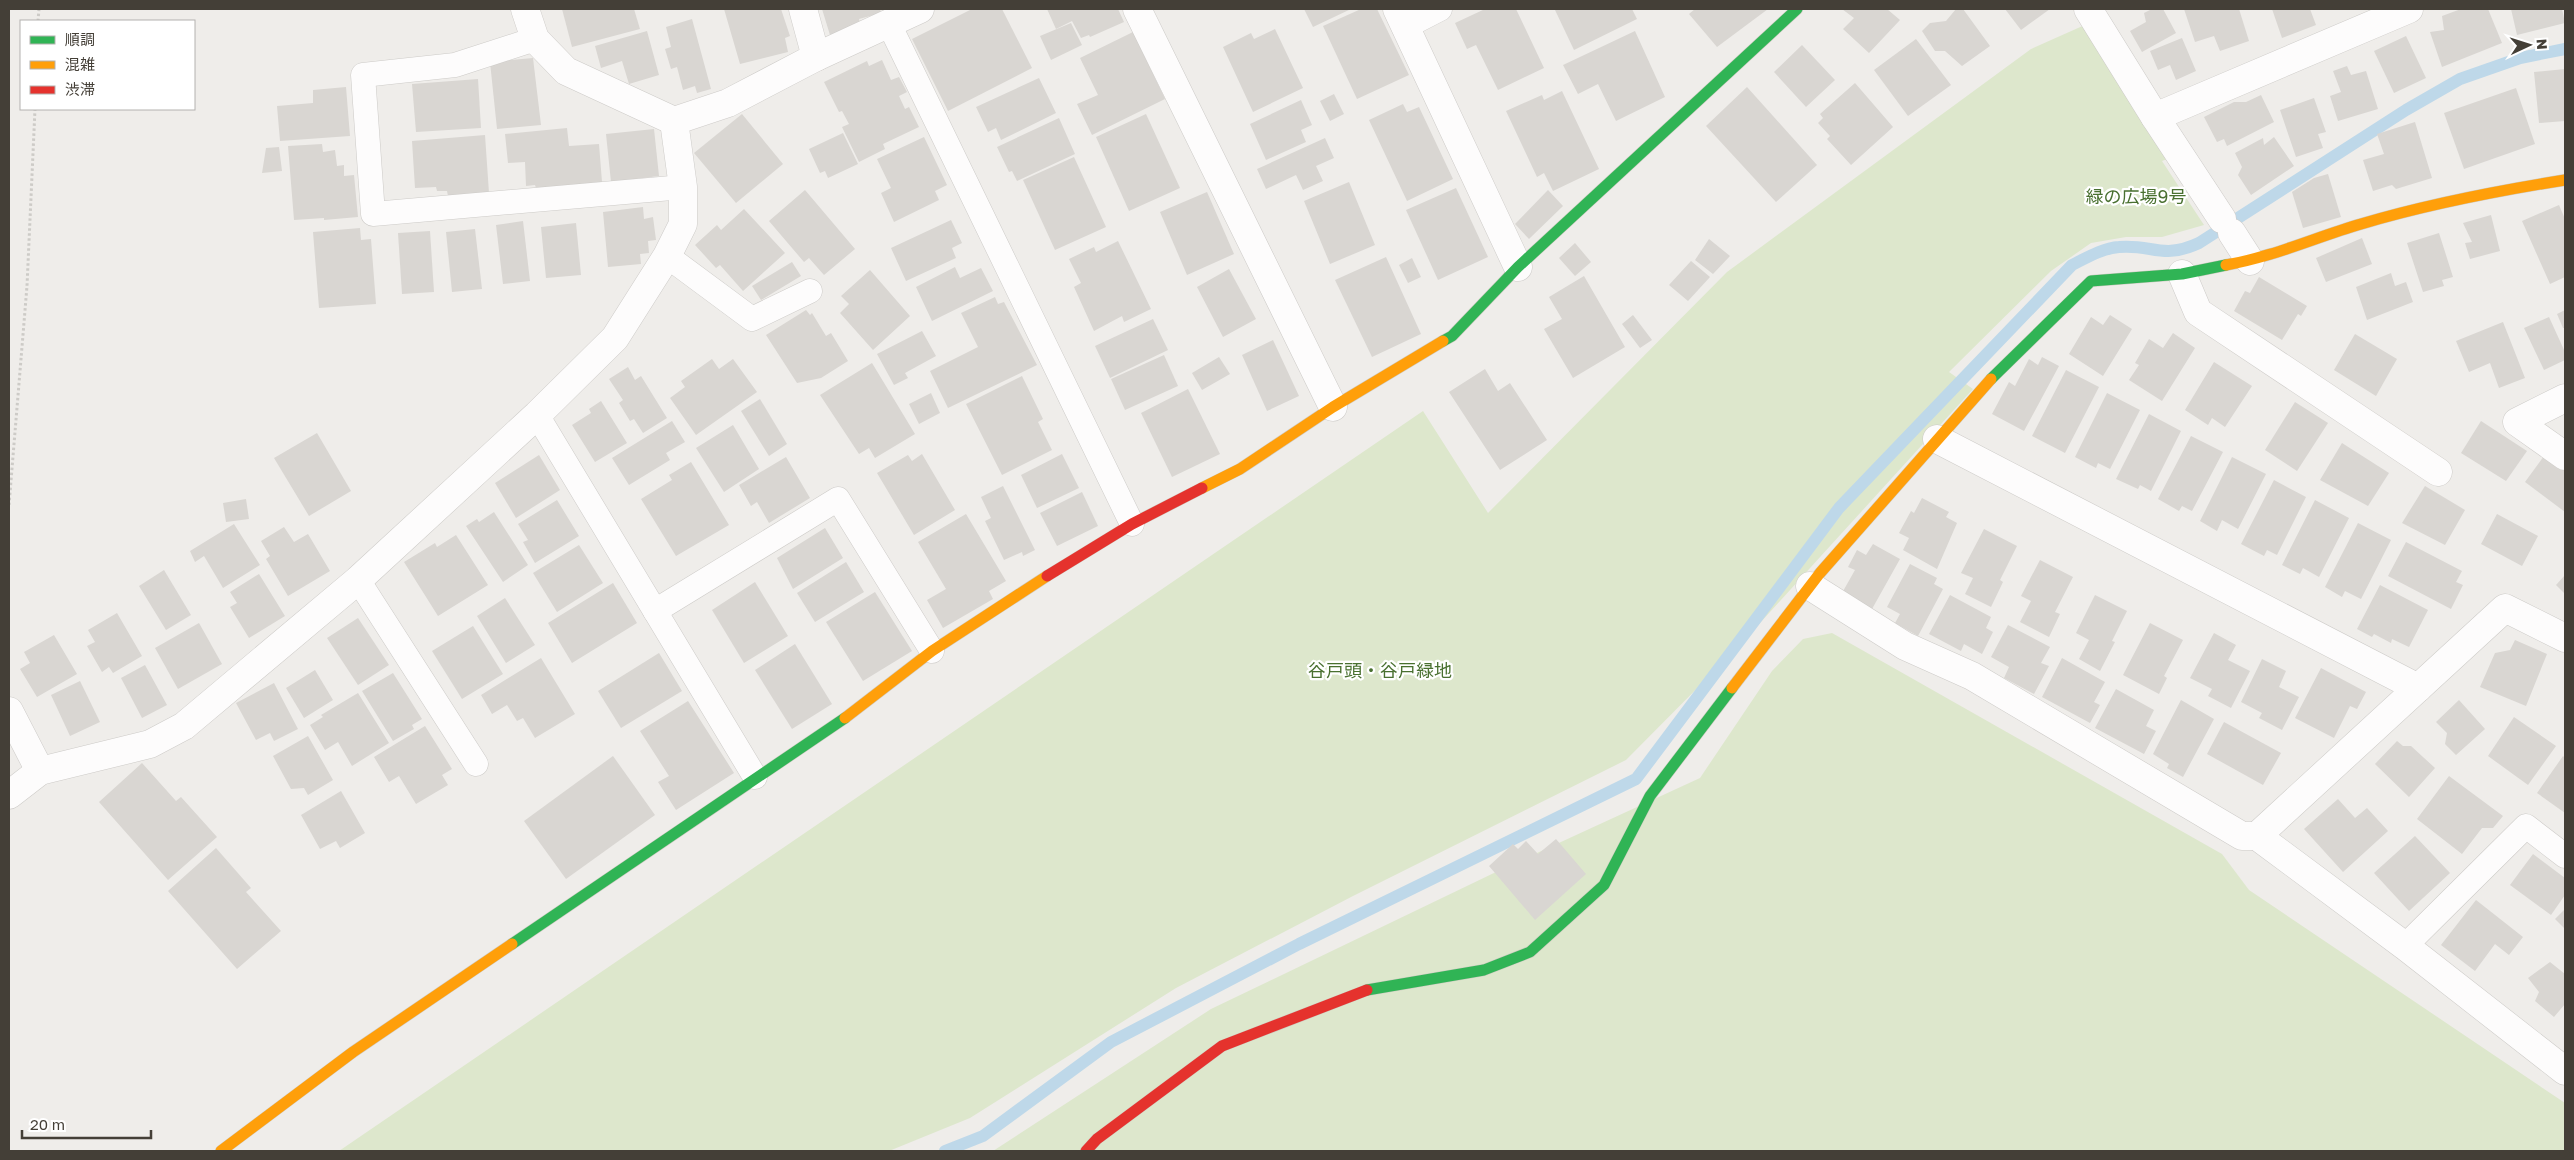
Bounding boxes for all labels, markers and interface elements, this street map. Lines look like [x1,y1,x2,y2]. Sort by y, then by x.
legend [20,20,195,110]
north arrow [2504,20,2554,70]
text: 順調 [65,30,95,48]
text: N [2534,38,2551,50]
text: 混雑 [65,55,95,73]
text: 渋滞 [65,80,95,98]
park label: 緑の広場9号 [2086,185,2186,207]
park label: 谷戸頭・谷戸緑地 [1308,659,1452,681]
scale bar [22,1108,151,1140]
text: 20 m [30,1115,65,1133]

